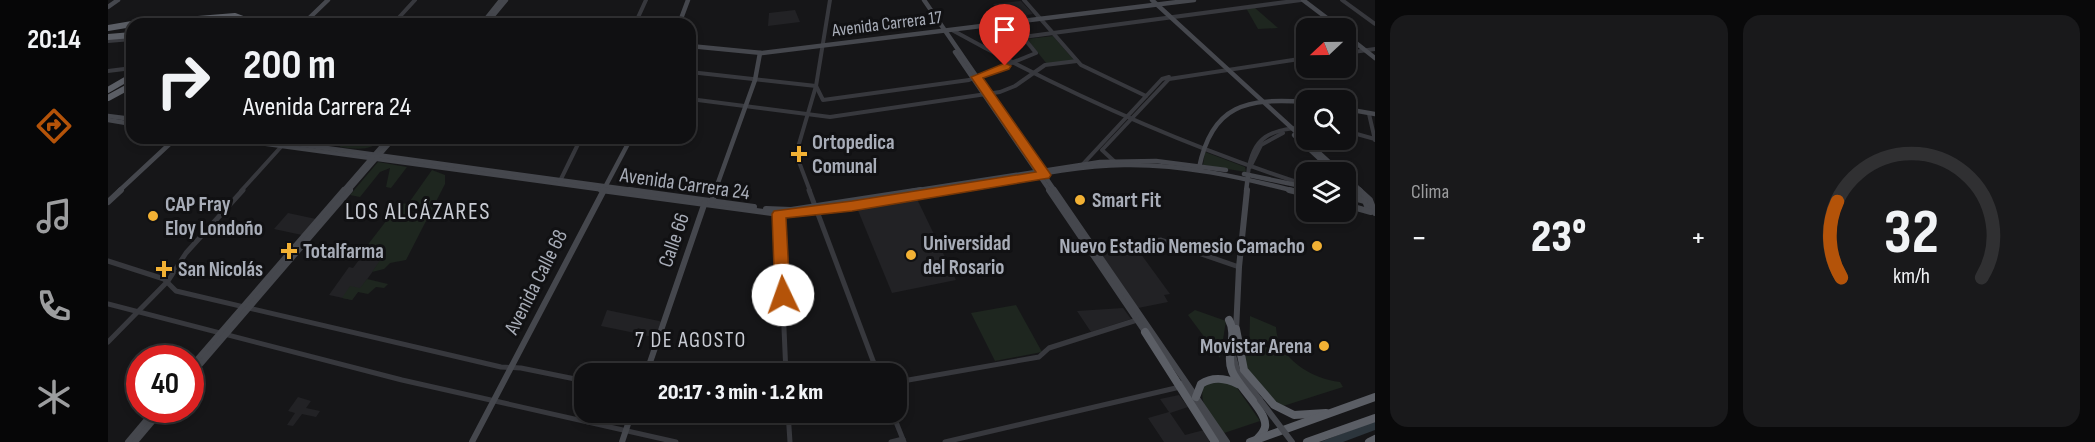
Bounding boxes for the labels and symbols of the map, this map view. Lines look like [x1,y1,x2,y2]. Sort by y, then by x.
pin [979,4,1030,66]
street label: Avenida Carrera 17 [830,7,944,41]
north arrow [1296,18,1356,78]
place label: Ortopedica Comunal [812,130,894,179]
marker: Ortopedica Comunal [790,145,808,163]
street label: Avenida Carrera 24 [618,162,752,206]
place label: Smart Fit [1092,188,1161,213]
place label: CAP Fray Eloy Londoño [165,192,263,241]
marker: Smart Fit [1073,193,1087,207]
district label: LOS ALCÁZARES [345,197,491,226]
marker: CAP Fray Eloy Londoño [146,209,160,223]
street label: Calle 66 [653,210,695,270]
street label: Avenida Calle 68 [499,225,573,339]
place label: Universidad del Rosario [923,231,1011,280]
place label: Nuevo Estadio Nemesio Camacho [1059,234,1305,259]
place label: Totalfarma [303,239,384,264]
marker: Nuevo Estadio Nemesio Camacho [1310,239,1324,253]
marker: Totalfarma [280,242,298,260]
marker: Universidad del Rosario [904,248,918,262]
place label: San Nicolás [178,257,263,282]
marker: San Nicolás [155,260,173,278]
position arrow [751,263,815,327]
district label: 7 DE AGOSTO [635,327,747,354]
place label: Movistar Arena [1200,334,1312,359]
marker: Movistar Arena [1317,339,1331,353]
speed limit sign: 40 [126,345,204,423]

